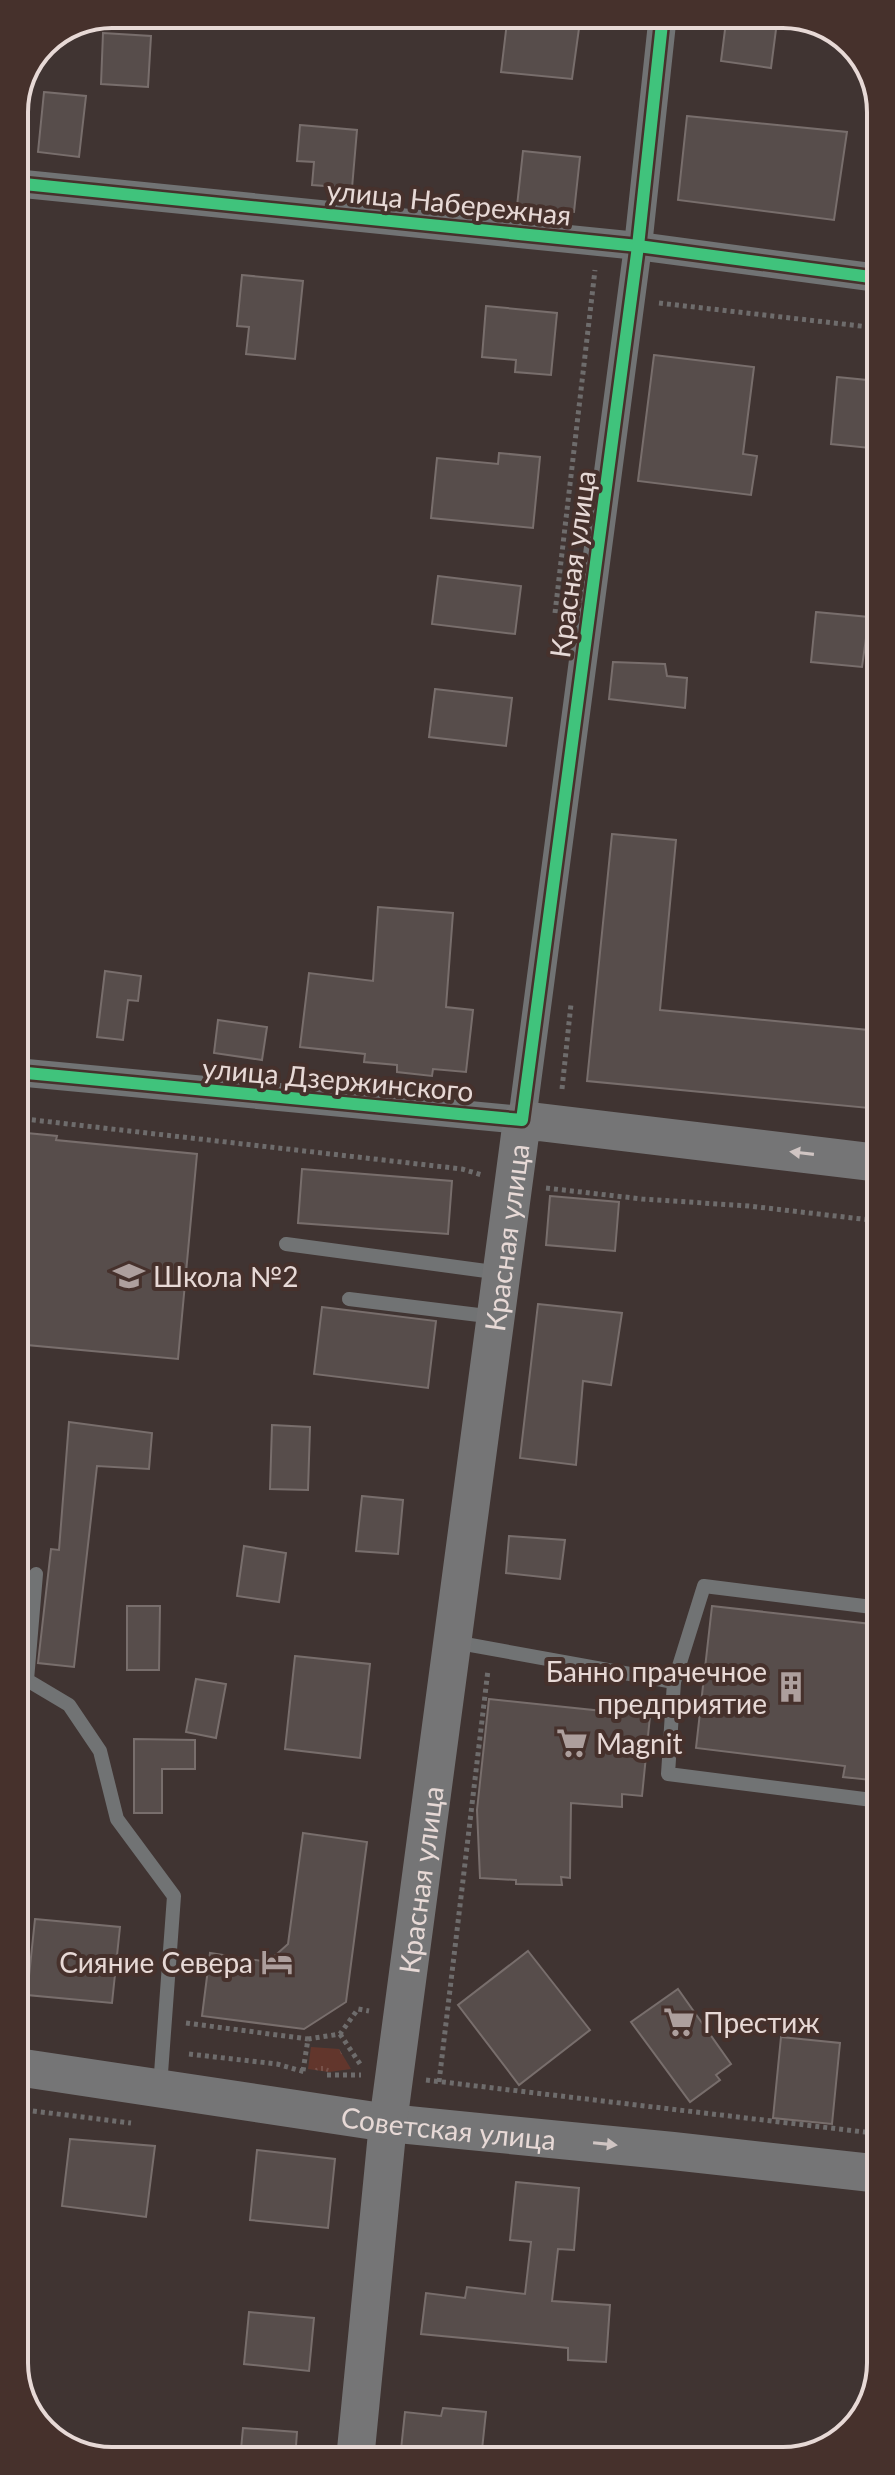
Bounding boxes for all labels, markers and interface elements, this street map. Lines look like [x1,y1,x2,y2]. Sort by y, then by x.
street label: улица Набережная [325,172,573,232]
street label: Красная улица [542,468,602,660]
street label: улица Дзержинского [201,1050,475,1108]
street label: Красная улица [477,1142,536,1333]
one-way arrow [789,1147,814,1160]
school or university icon: Школа №2 [112,1259,146,1293]
place label: Школа №2 [153,1259,298,1293]
place label: Банно прачечное предприятие [546,1654,767,1720]
building icon: Банно прачечное предприятие [774,1670,808,1704]
supermarket icon: Magnit [555,1726,589,1760]
place label: Magnit [596,1726,682,1760]
street label: Красная улица [391,1784,450,1976]
place label: Сияние Севера [59,1945,253,1979]
hotel icon: Сияние Севера [260,1945,294,1979]
supermarket icon: Престиж [662,2005,696,2039]
place label: Престиж [703,2005,820,2039]
street label: Советская улица [339,2099,558,2156]
one-way arrow [593,2138,618,2151]

